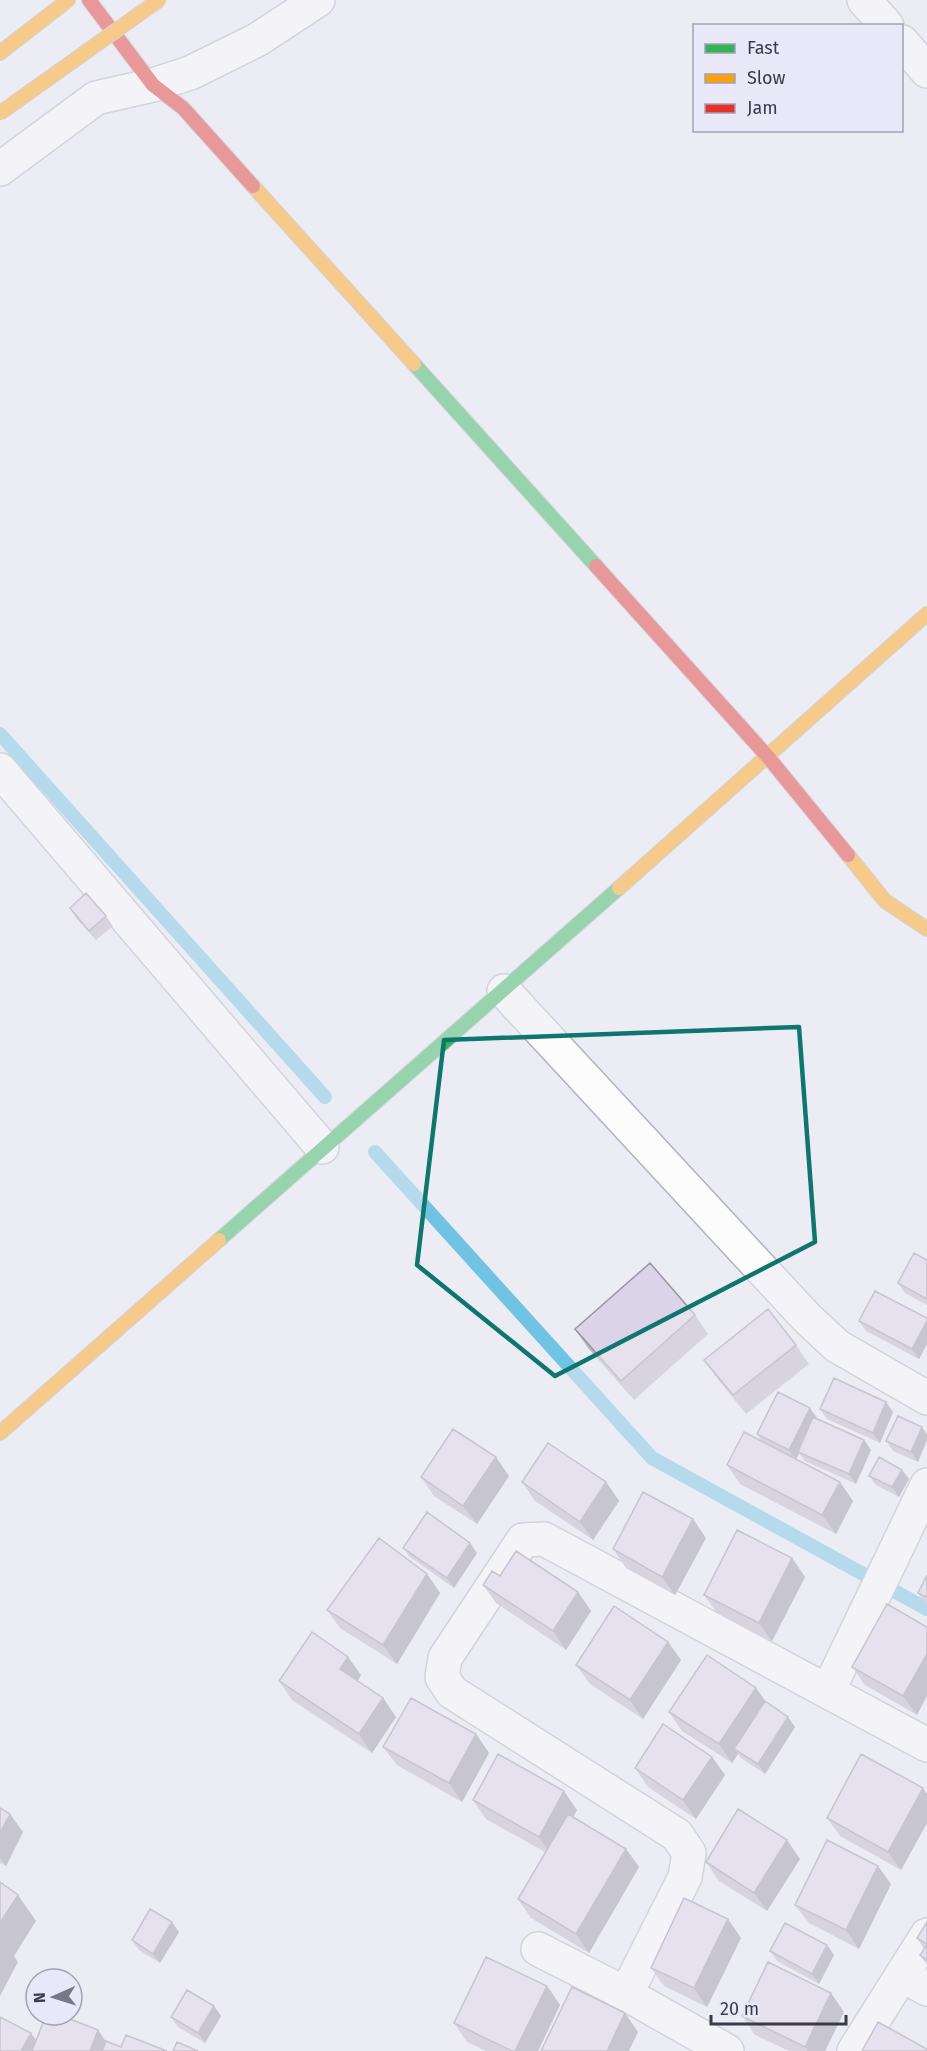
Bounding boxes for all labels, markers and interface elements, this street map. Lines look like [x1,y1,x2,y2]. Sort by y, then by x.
legend [693,24,903,132]
text: Fast [747,37,780,59]
text: Slow [747,67,786,89]
text: Jam [747,97,778,119]
north arrow [24,1967,84,2027]
scale bar [711,1988,846,2026]
text: N [30,1992,49,2004]
text: 20 m [720,1998,759,2020]

